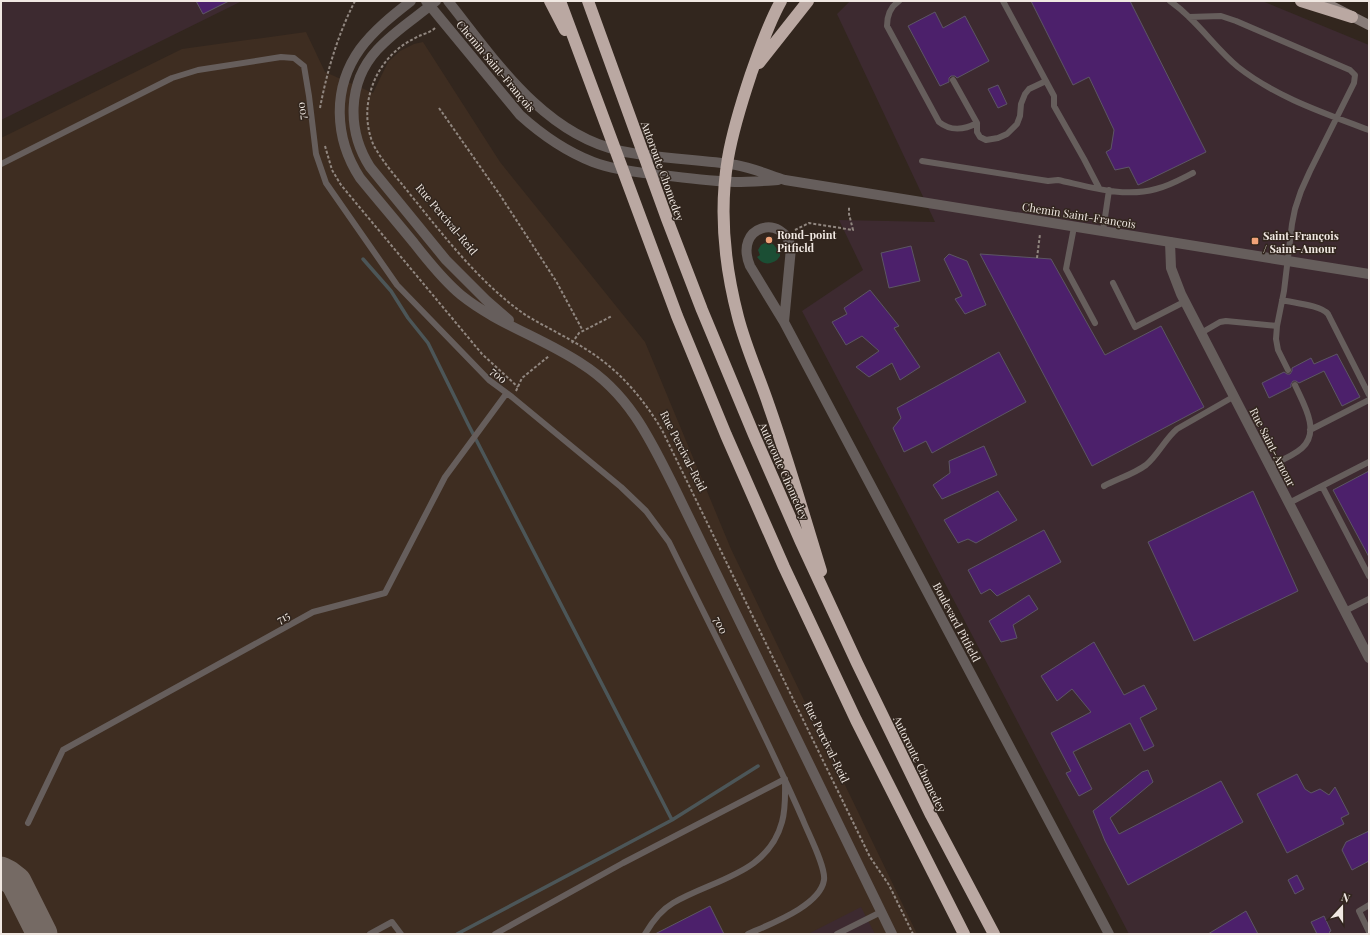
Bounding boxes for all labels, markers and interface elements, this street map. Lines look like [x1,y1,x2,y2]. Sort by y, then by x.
street label: Chemin Saint-François [453,17,539,115]
street label: 700 [293,101,309,121]
street label: Autoroute Chomedey [638,118,688,223]
street label: Rue Percival-Reid [413,180,482,258]
street label: Chemin Saint-François [1021,199,1137,231]
place label: Rond-point Pitfield [777,227,836,255]
place label: Saint-François / Saint-Amour [1263,228,1339,256]
marker: Rond-point Pitfield [764,235,774,245]
marker: Saint-François / Saint-Amour [1250,236,1260,246]
street label: 700 [487,364,511,387]
street label: Rue Saint-Amour [1247,405,1299,489]
street label: Rue Percival-Reid [657,408,711,494]
street label: Autoroute Chomedey [755,419,812,522]
street label: Boulevard Pitfield [930,580,985,665]
street label: 715 [274,607,293,627]
street label: 700 [710,614,732,637]
street label: Rue Percival-Reid [801,699,853,786]
street label: Autoroute Chomedey [890,713,950,815]
north arrow [1322,887,1362,927]
text: N [1339,889,1352,906]

